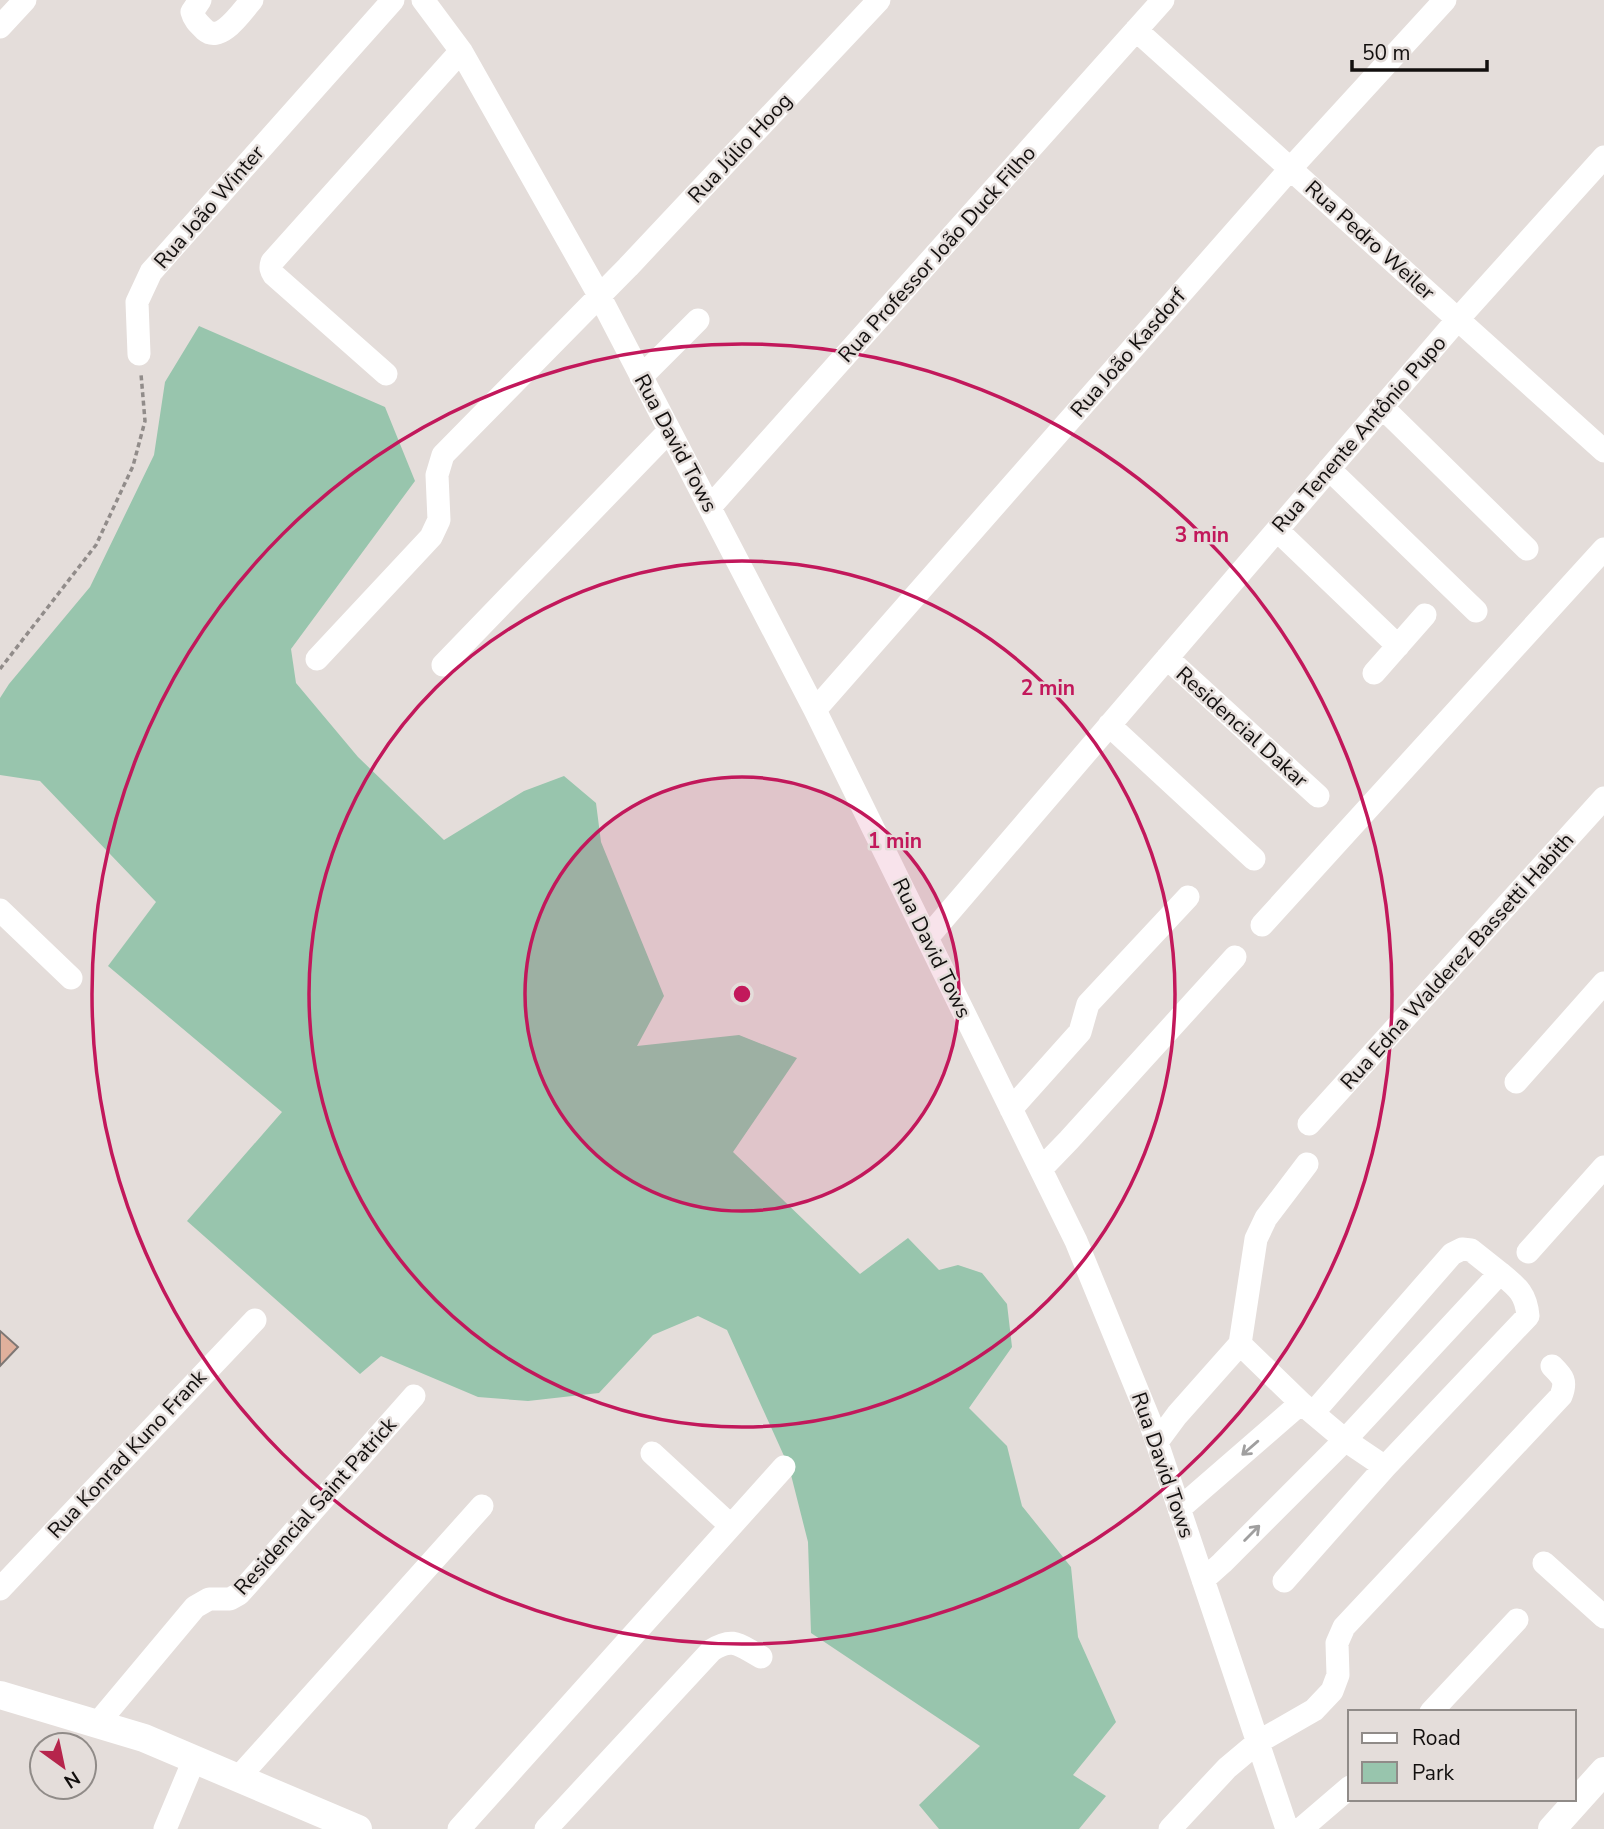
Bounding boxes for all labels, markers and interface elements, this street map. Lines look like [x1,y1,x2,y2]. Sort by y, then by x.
scale bar [1352,28,1487,72]
text: 50 m [1362,39,1411,67]
street label: Rua Júlio Hoog [682,87,798,209]
street label: Rua João Winter [148,139,271,275]
street label: Rua Professor João Duck Filho [832,140,1042,368]
street label: Rua Pedro Weiler [1299,174,1441,306]
street label: Rua João Kasdorf [1064,282,1192,423]
street label: Rua Tenente Antônio Pupo [1266,330,1452,538]
street label: Rua David Tows [628,369,724,517]
text: 3 min [1175,521,1229,549]
street label: Residencial Dakar [1170,660,1314,794]
text: 2 min [1021,674,1075,702]
text: 1 min [868,827,922,855]
street label: Rua Edna Walderez Bassetti Habith [1334,827,1580,1095]
street label: Rua David Tows [886,873,978,1023]
centre of rings [730,982,754,1006]
street label: Rua Konrad Kuno Frank [41,1363,213,1544]
street label: Rua David Tows [1125,1388,1201,1542]
street label: Residencial Saint Patrick [228,1411,403,1601]
one-way arrow [1241,1440,1259,1456]
one-way arrow [1244,1524,1261,1541]
legend [1348,1710,1576,1801]
text: Road [1412,1724,1461,1752]
north arrow [28,1731,98,1801]
text: Park [1412,1759,1454,1787]
text: N [59,1765,85,1794]

